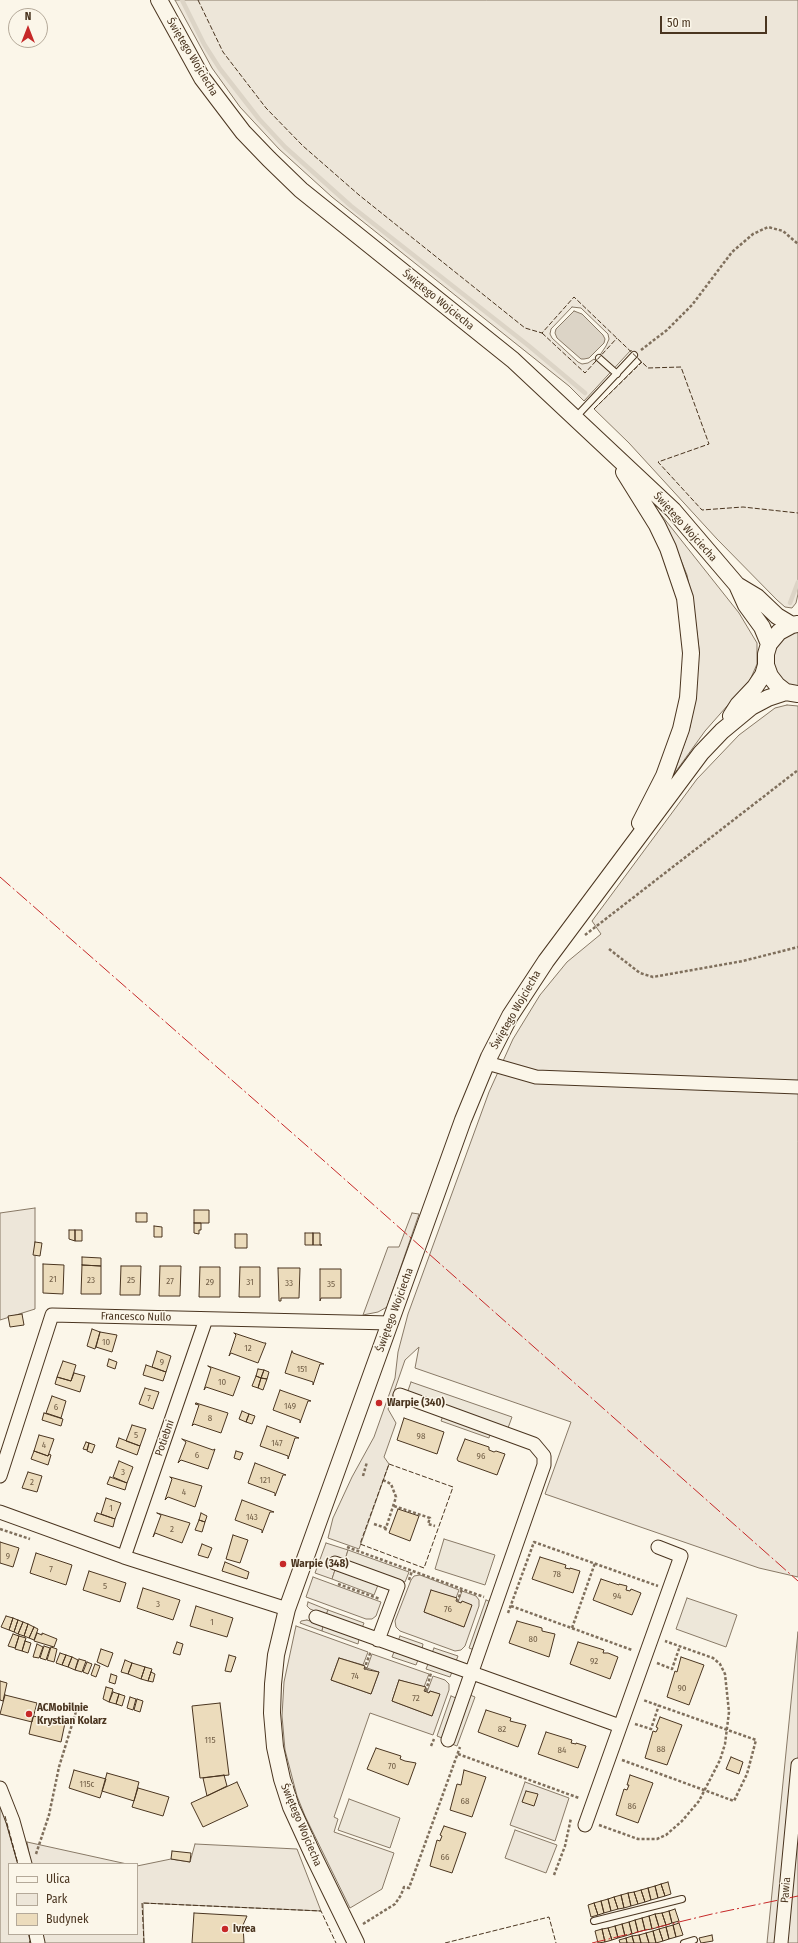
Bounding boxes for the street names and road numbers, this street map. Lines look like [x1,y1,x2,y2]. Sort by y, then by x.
street label: Świętego Wojciecha [164,16,220,98]
street label: Świętego Wojciecha [399,267,477,333]
street label: Świętego Wojciecha [650,490,720,564]
street label: Świętego Wojciecha [488,968,544,1052]
street label: Świętego Wojciecha [374,1266,416,1354]
street label: Francesco Nullo [101,1310,171,1324]
street label: Potiebni [153,1418,177,1458]
street label: Świętego Wojciecha [278,1782,324,1868]
street label: Pawia [778,1877,794,1903]

